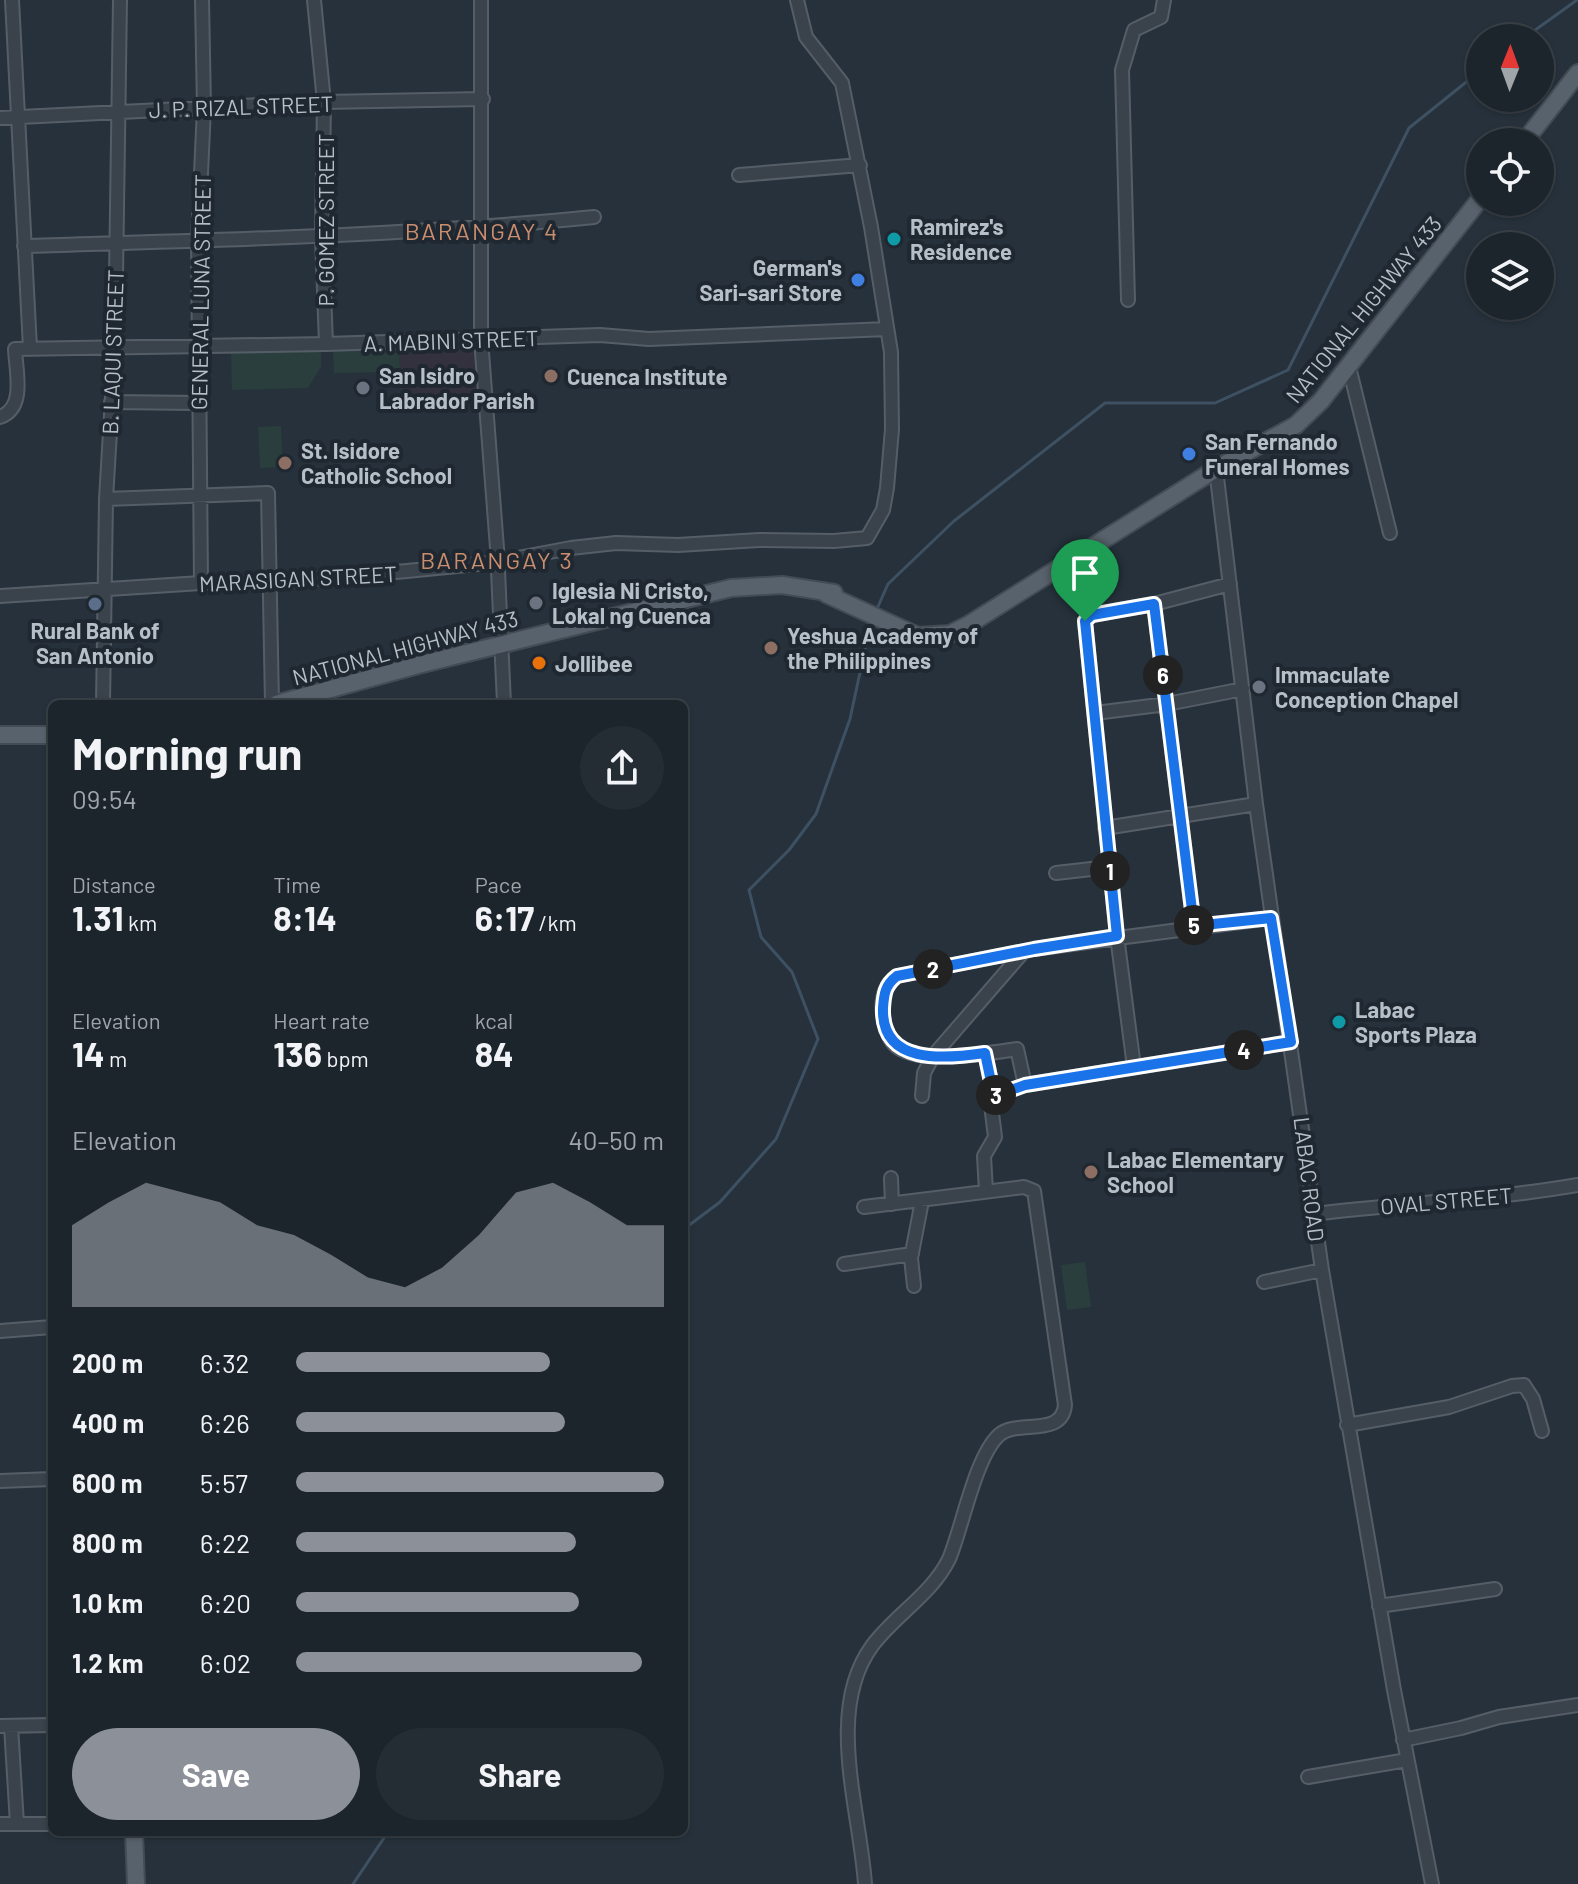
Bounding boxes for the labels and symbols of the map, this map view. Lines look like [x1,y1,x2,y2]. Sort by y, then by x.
north arrow [1466,24,1554,112]
street label: J. P. RIZAL STREET [148,90,334,122]
street label: P. GOMEZ STREET [312,134,338,306]
street label: GENERAL LUNA STREET [185,174,215,410]
street label: NATIONAL HIGHWAY 433 [1280,210,1446,408]
place label: Ramirez's Residence [910,213,1012,264]
district label: BARANGAY 4 [405,216,559,245]
marker: Ramirez's Residence [885,230,903,248]
place label: German's Sari-sari Store [700,254,842,305]
street label: B. LAQUI STREET [96,269,128,435]
marker: German's Sari-sari Store [849,271,867,289]
street label: A. MABINI STREET [363,324,539,356]
place label: San Isidro Labrador Parish [379,362,535,413]
place label: Cuenca Institute [567,363,728,389]
marker: Cuenca Institute [542,367,560,385]
marker: San Isidro Labrador Parish [354,379,372,397]
place label: San Fernando Funeral Homes [1205,428,1349,479]
place label: St. Isidore Catholic School [301,437,452,488]
marker: San Fernando Funeral Homes [1180,445,1198,463]
marker: St. Isidore Catholic School [276,454,294,472]
pin [1051,539,1119,621]
district label: BARANGAY 3 [420,545,574,574]
street label: MARASIGAN STREET [198,560,398,596]
place label: Iglesia Ni Cristo, Lokal ng Cuenca [552,577,711,628]
marker: Iglesia Ni Cristo, Lokal ng Cuenca [527,594,545,612]
marker: Rural Bank of San Antonio [86,595,104,613]
street label: NATIONAL HIGHWAY 433 [289,604,521,690]
place label: Rural Bank of San Antonio [31,617,159,668]
place label: Yeshua Academy of the Philippines [787,622,978,673]
marker: Yeshua Academy of the Philippines [762,639,780,657]
place label: Jollibee [555,650,633,676]
marker: Jollibee [530,654,548,672]
pin: 6 [1143,655,1183,695]
place label: Immaculate Conception Chapel [1275,661,1458,712]
marker: Immaculate Conception Chapel [1250,678,1268,696]
pin: 1 [1090,851,1130,891]
pin: 5 [1174,905,1214,945]
pin: 2 [913,949,953,989]
place label: Labac Sports Plaza [1355,996,1477,1047]
marker: Labac Sports Plaza [1330,1013,1348,1031]
pin: 4 [1224,1030,1264,1070]
pin: 3 [976,1075,1016,1115]
street label: LABAC ROAD [1289,1115,1331,1243]
place label: Labac Elementary School [1107,1146,1284,1197]
marker: Labac Elementary School [1082,1163,1100,1181]
street label: OVAL STREET [1379,1181,1513,1219]

